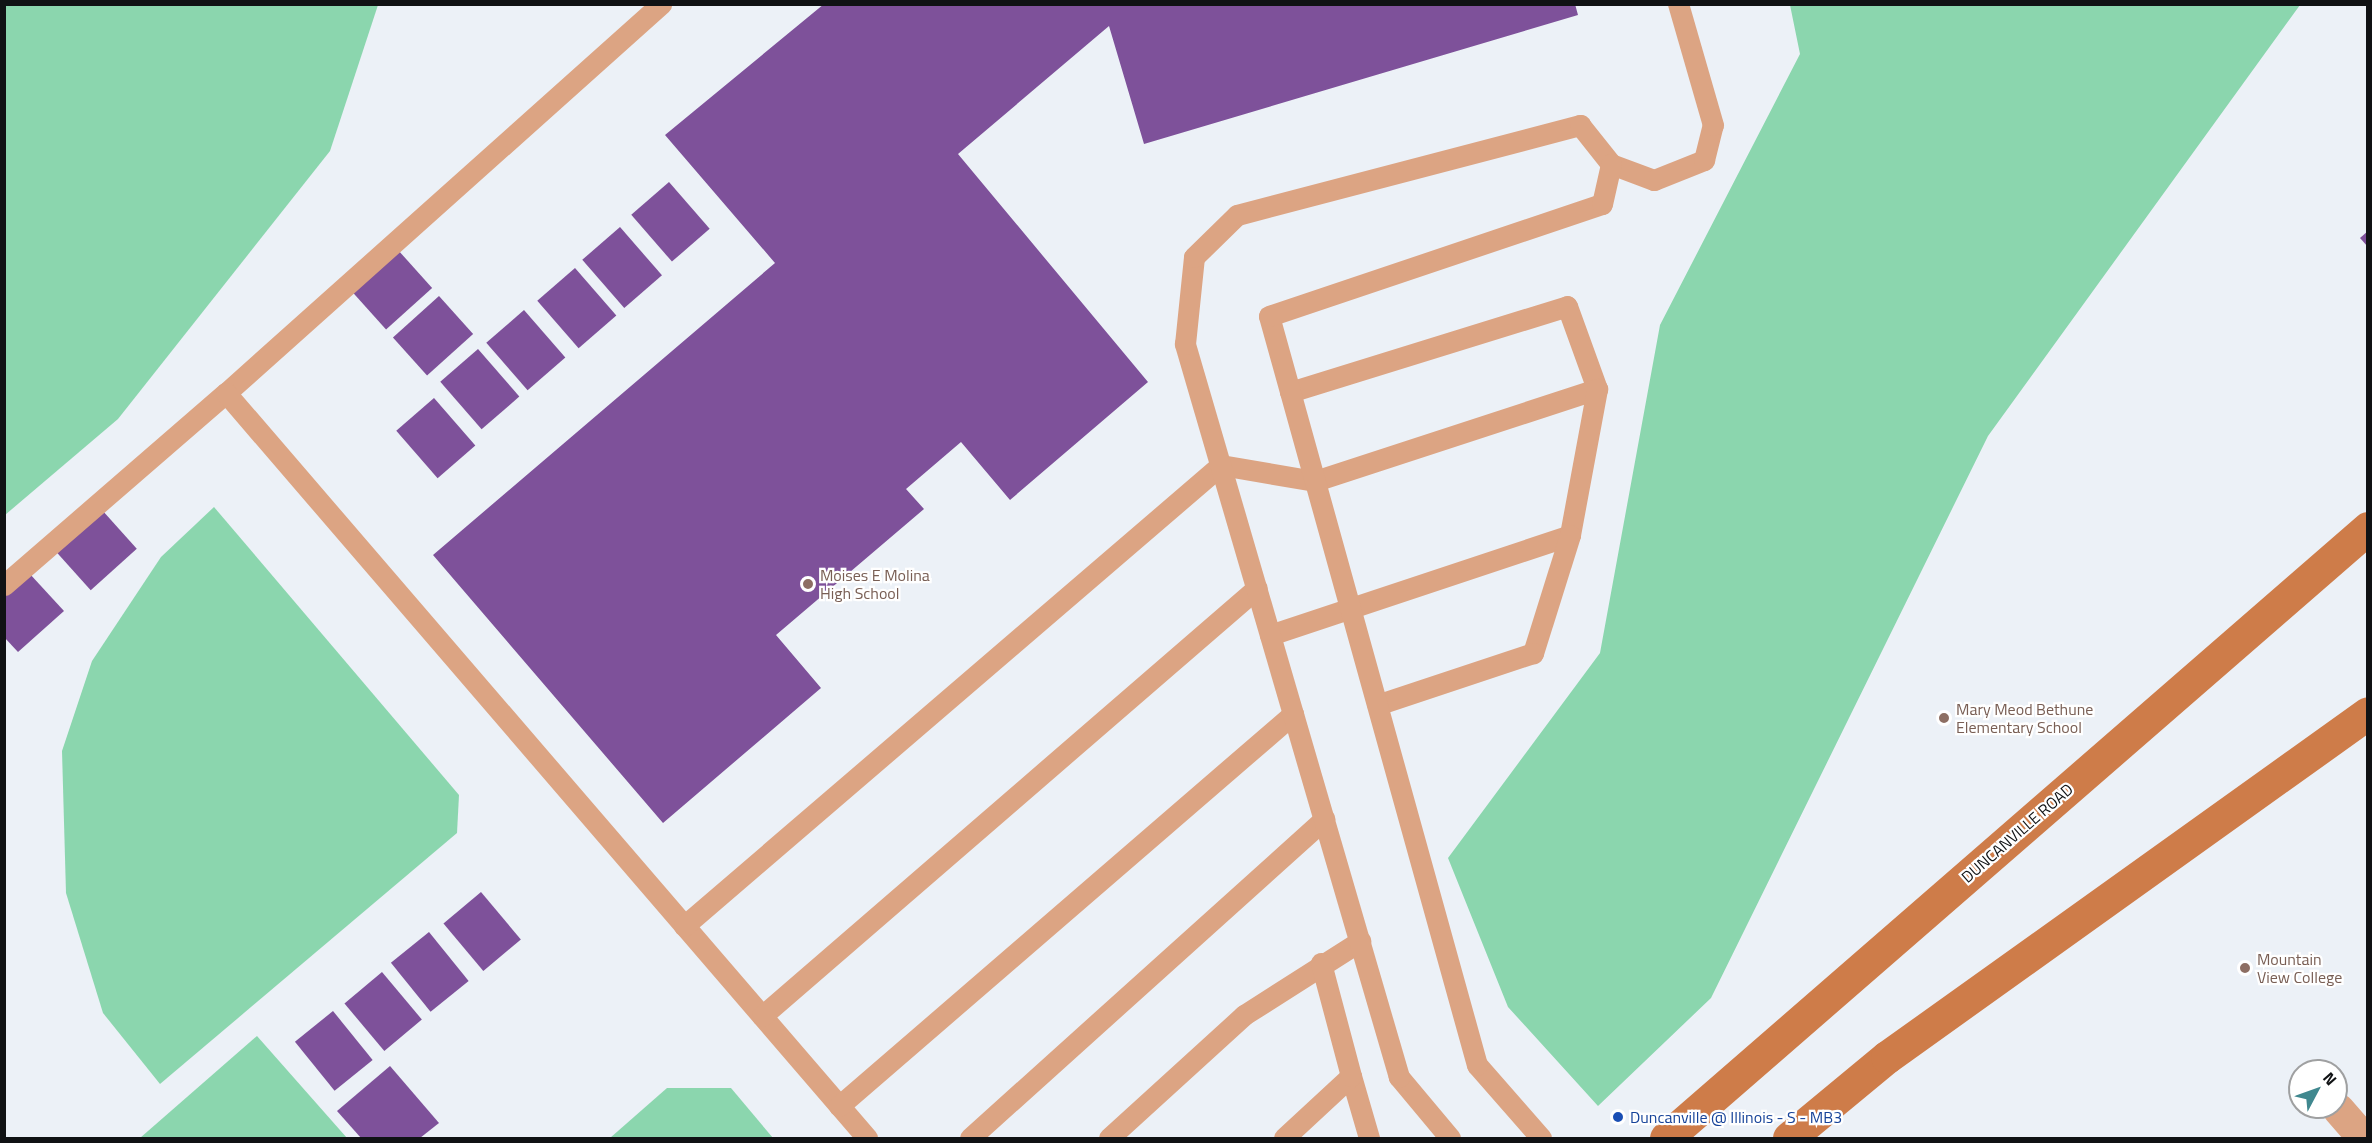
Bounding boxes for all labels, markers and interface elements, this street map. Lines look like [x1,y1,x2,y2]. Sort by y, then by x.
place label: Moises E Molina High School [820,565,930,603]
marker: Moises E Molina High School [801,577,815,591]
place label: Mary Meod Bethune Elementary School [1956,699,2093,737]
marker: Mary Meod Bethune Elementary School [1937,711,1951,725]
street label: DUNCANVILLE ROAD [1957,779,2077,887]
place label: Mountain View College [2257,949,2342,987]
marker: Mountain View College [2238,961,2252,975]
north arrow [2288,1059,2348,1119]
text: N [2317,1066,2343,1091]
place label: Duncanville @ Illinois - S - MB3 [1630,1107,1842,1127]
marker: Duncanville @ Illinois - S - MB3 [1611,1110,1625,1124]

